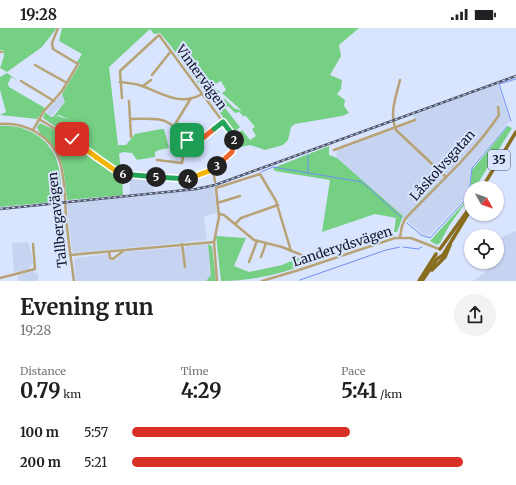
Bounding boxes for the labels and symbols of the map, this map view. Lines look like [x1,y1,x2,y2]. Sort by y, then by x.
street label: Vintervägen [172,41,231,113]
pin [55,122,89,156]
pin [170,123,204,157]
street label: Låskolvsgatan [406,126,479,204]
pin: 2 [224,130,244,150]
road number: 35 [488,150,510,170]
pin: 3 [207,156,227,176]
pin: 6 [113,164,133,184]
pin: 5 [146,167,166,187]
pin: 4 [178,169,198,189]
street label: Tallbergavägen [44,171,71,269]
north arrow [464,181,504,221]
street label: Landerydsvägen [290,222,395,271]

